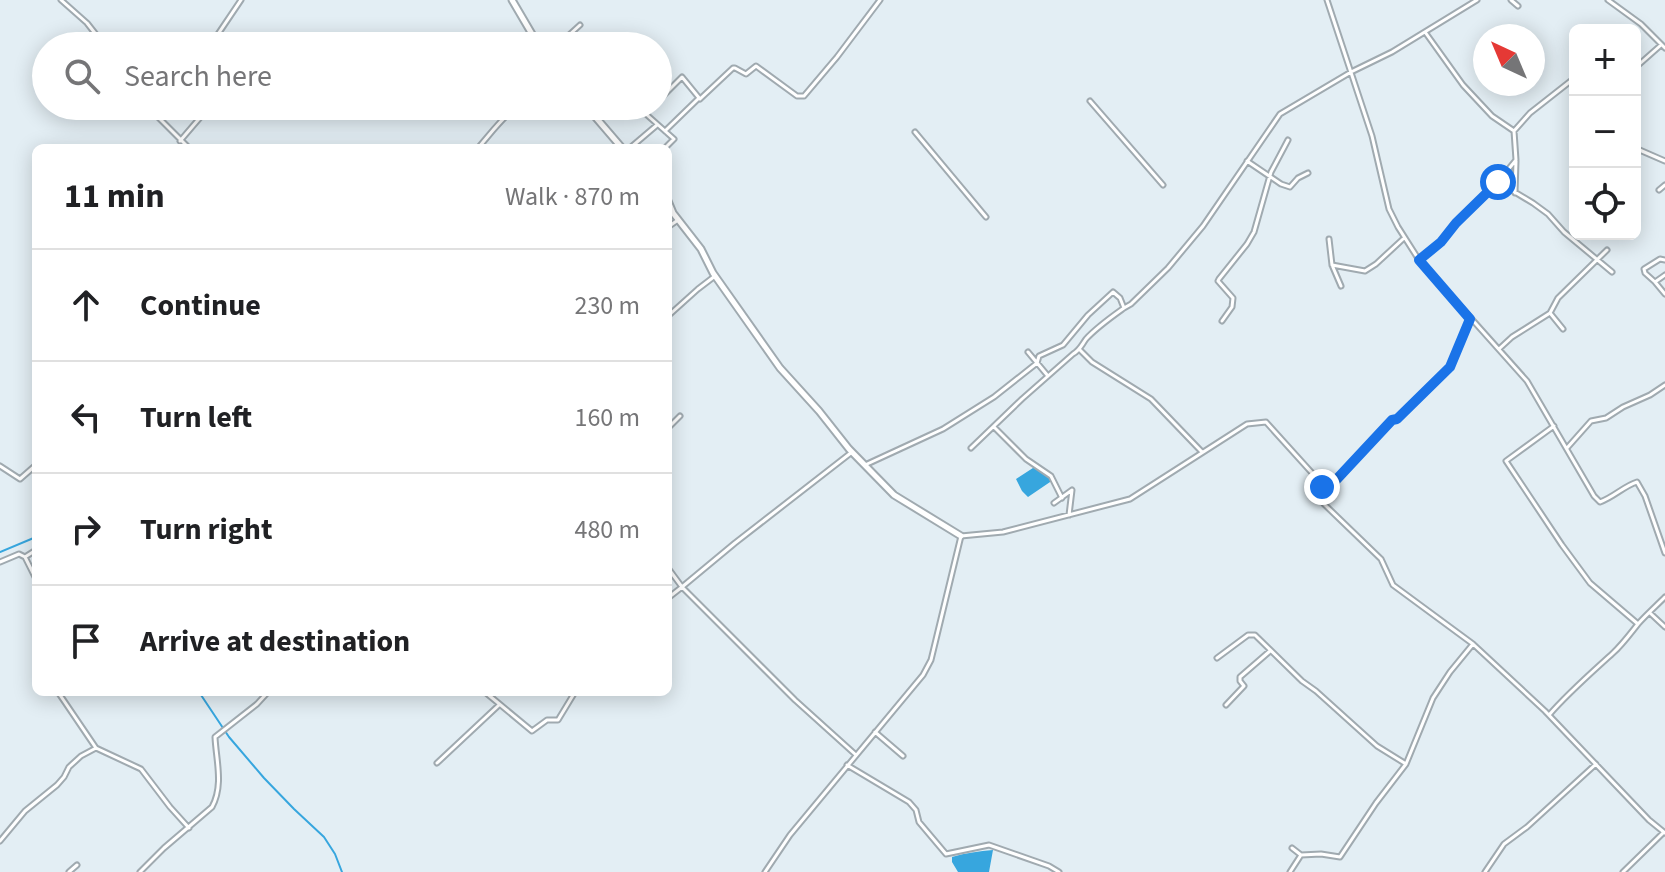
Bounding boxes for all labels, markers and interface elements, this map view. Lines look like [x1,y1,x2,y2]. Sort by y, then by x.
north arrow [1473,24,1545,96]
map controls [1569,24,1641,240]
button: + [1569,24,1641,96]
search box [32,32,672,120]
icon: search [60,54,104,98]
text: Search here [124,55,272,98]
button: − [1569,96,1641,168]
route start [1480,164,1516,200]
button: locate [1569,168,1641,240]
text: 11 min [64,172,165,221]
text: Walk · 870 m [505,178,640,215]
icon: ahead [64,283,108,327]
text: Continue [140,284,261,327]
text: 230 m [574,287,640,324]
icon: left [64,395,108,439]
text: Turn left [140,396,252,439]
text: 160 m [574,399,640,436]
route end [1304,469,1340,505]
icon: right [64,507,108,551]
text: Turn right [140,508,272,551]
text: 480 m [574,511,640,548]
icon: arrive [64,619,108,663]
text: Arrive at destination [140,620,410,663]

